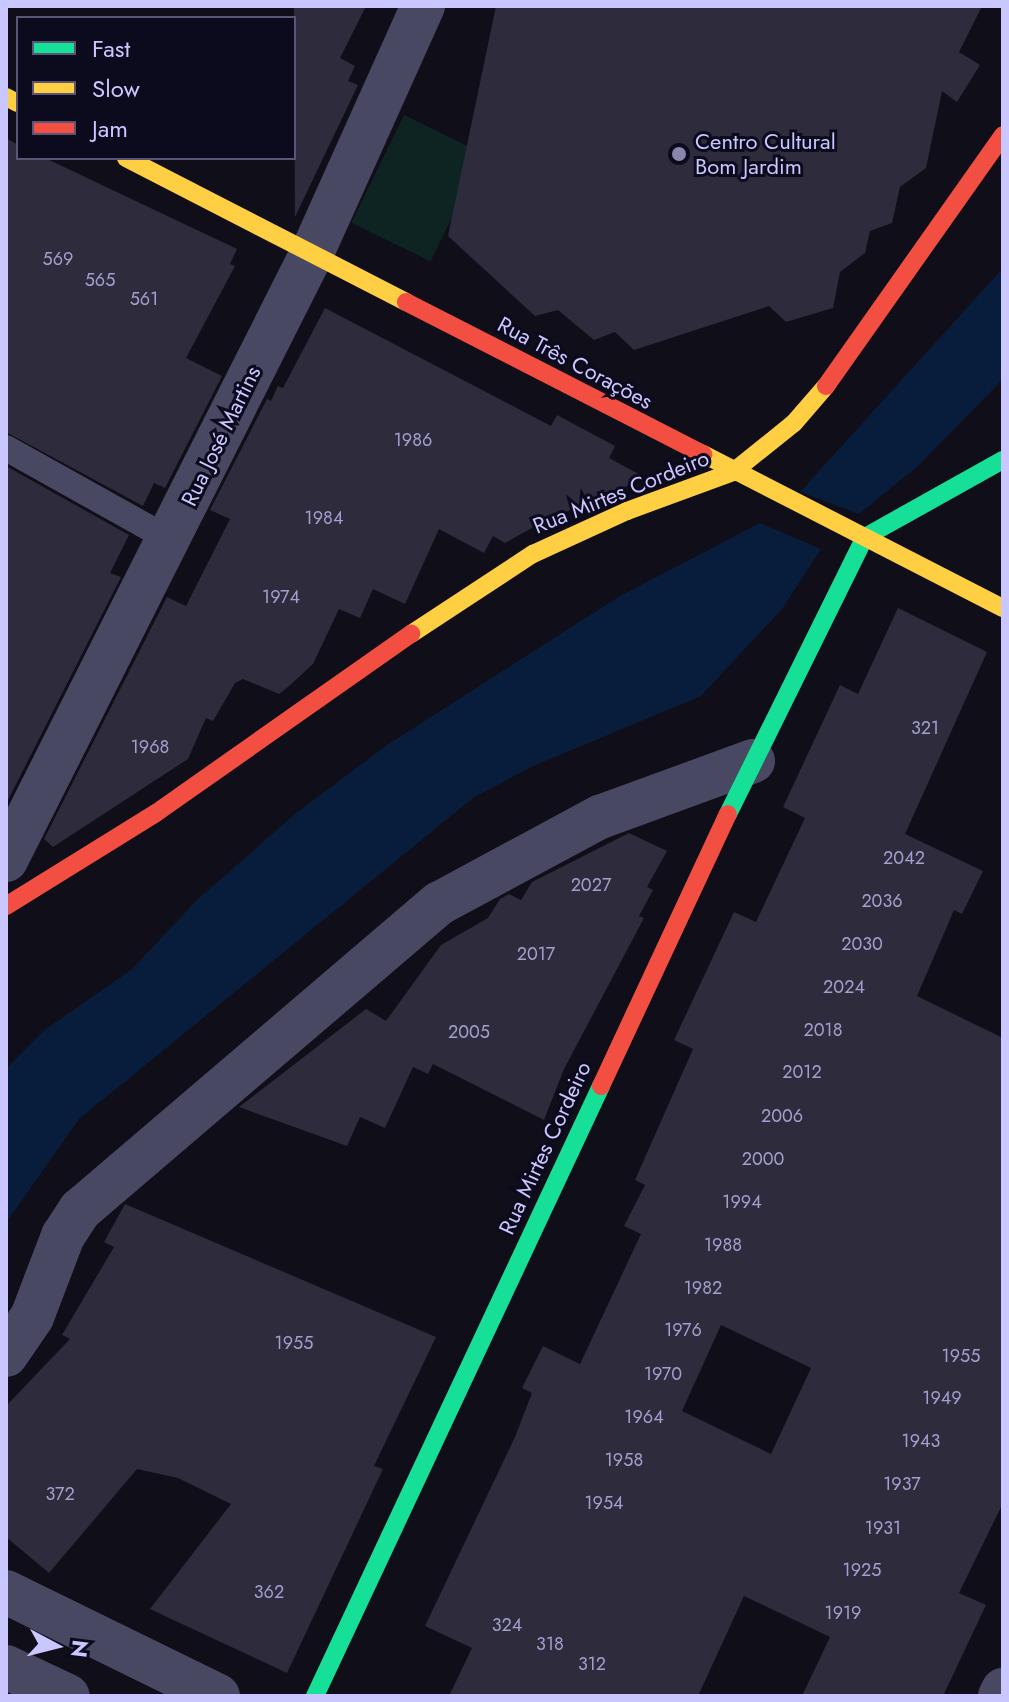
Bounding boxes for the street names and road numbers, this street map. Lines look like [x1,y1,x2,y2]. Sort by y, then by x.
street label: Rua Três Corações [493,311,657,415]
street label: Rua José Martins [176,362,266,510]
street label: Rua Mirtes Cordeiro [529,445,713,539]
street label: Rua Mirtes Cordeiro [493,1057,597,1239]

